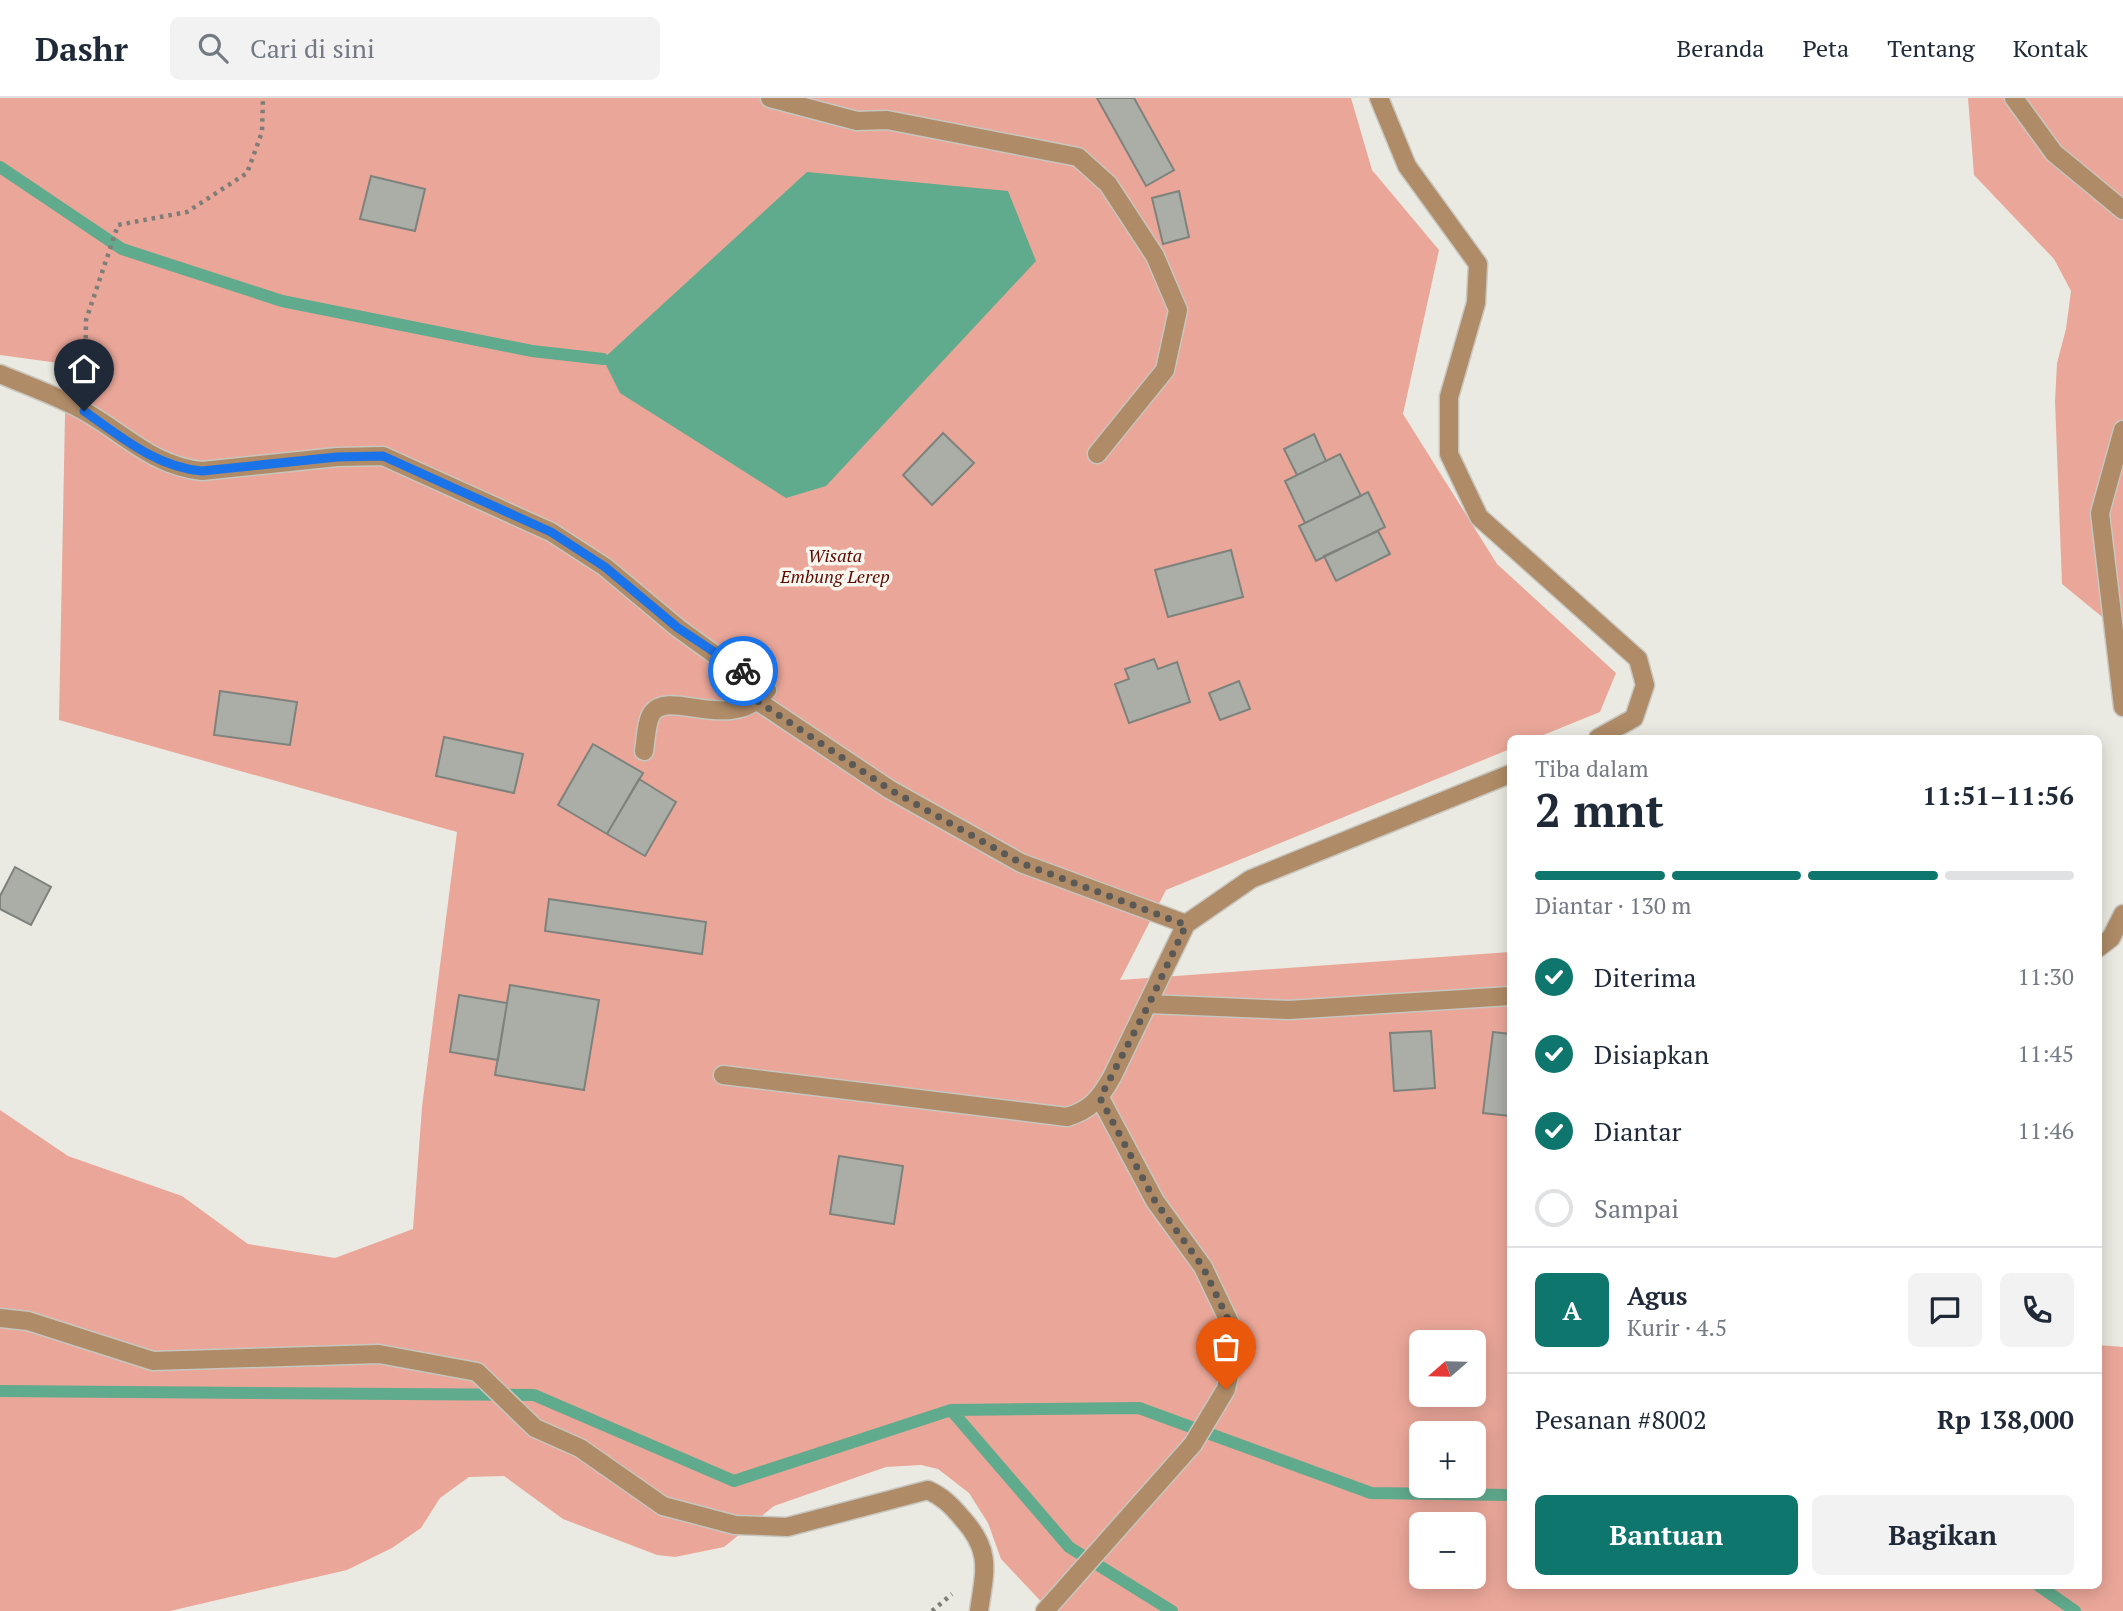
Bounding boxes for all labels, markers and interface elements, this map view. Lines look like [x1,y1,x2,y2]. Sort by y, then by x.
search box [170,17,660,80]
text: Dashr [35,27,128,70]
icon: search [194,29,232,67]
text: Cari di sini [250,31,375,65]
text: Beranda [1677,32,1764,64]
text: Peta [1802,32,1849,64]
text: Tentang [1887,32,1975,64]
text: Kontak [2013,32,2088,64]
pin [54,339,114,411]
icon: home [65,350,103,388]
park label: Wisata Embung Lerep [779,543,890,588]
courier [708,636,778,706]
icon: bike [724,652,762,690]
text: Tiba dalam [1535,753,1649,784]
text: 11:51–11:56 [1922,778,2074,812]
text: 2 mnt [1535,779,1664,840]
text: Diantar · 130 m [1535,890,1691,921]
icon: check [1535,958,1573,996]
text: Diterima [1594,960,1696,994]
text: 11:30 [2017,961,2074,992]
icon: check [1535,1035,1573,1073]
text: Disiapkan [1594,1037,1709,1071]
text: 11:45 [2017,1038,2074,1069]
icon: check [1535,1112,1573,1150]
text: Diantar [1594,1114,1682,1148]
text: 11:46 [2017,1115,2074,1146]
text: Sampai [1594,1191,1679,1225]
button: chat [1908,1273,1982,1347]
button: phone [2000,1273,2074,1347]
text: Agus [1627,1278,1688,1312]
text: A [1563,1293,1581,1327]
text: Kurir · 4.5 [1627,1312,1727,1343]
pin [1196,1317,1256,1389]
icon: bag [1207,1328,1245,1366]
north arrow [1409,1330,1486,1407]
map controls [1409,1330,1486,1589]
text: Pesanan #8002 [1535,1402,1707,1436]
text: Rp 138,000 [1937,1402,2074,1436]
button: + [1409,1421,1486,1498]
button: Bantuan [1535,1495,1798,1575]
button: Bagikan [1812,1495,2074,1575]
button: − [1409,1512,1486,1589]

